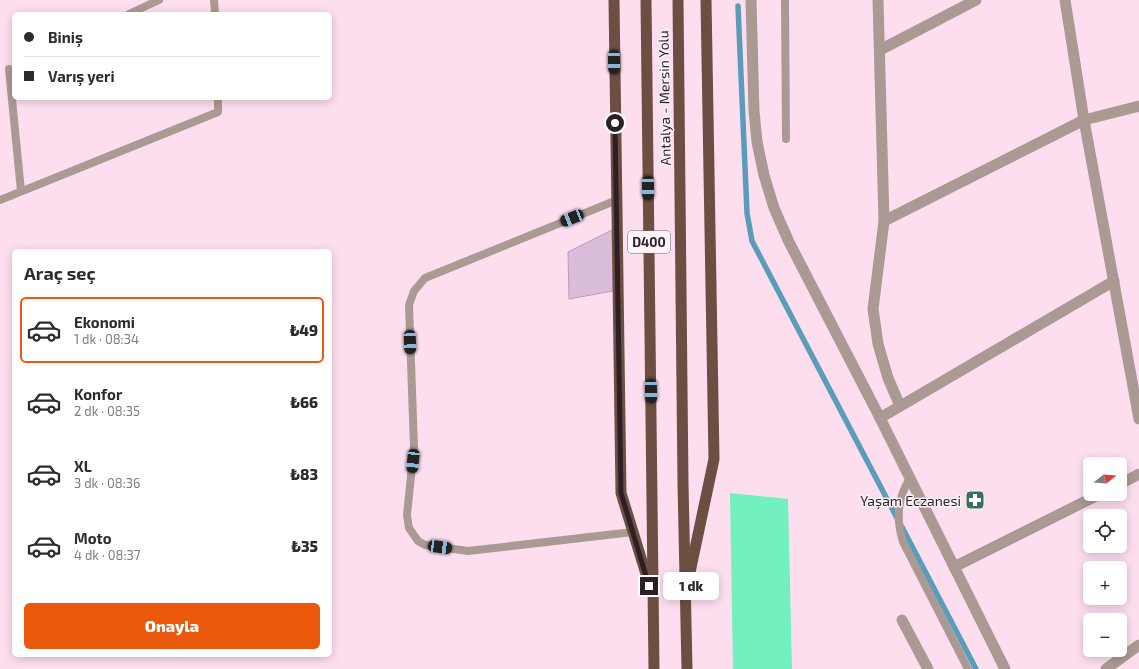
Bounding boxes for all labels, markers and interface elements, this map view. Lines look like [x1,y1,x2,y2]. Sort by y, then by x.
text: Biniş [48,28,83,46]
street label: Antalya - Mersin Yolu [654,30,674,166]
car [608,50,620,74]
text: Varış yeri [48,67,115,85]
route start [606,114,624,132]
car [642,176,654,200]
car [559,208,585,228]
road number: D400 [628,231,670,253]
text: Araç seç [24,262,96,284]
icon: car [26,312,62,348]
text: Ekonomi [74,313,135,331]
text: ₺49 [290,321,318,339]
car [404,330,416,354]
text: 1 dk · 08:34 [74,331,139,347]
car [645,379,657,403]
icon: car [26,384,62,420]
text: Konfor [74,385,122,403]
text: ₺66 [291,393,318,411]
text: 2 dk · 08:35 [74,403,140,419]
car [406,448,420,474]
icon: car [26,456,62,492]
text: XL [74,457,92,475]
north arrow [1083,457,1127,501]
map controls [1083,457,1127,657]
text: ₺83 [291,465,318,483]
text: 3 dk · 08:36 [74,475,140,491]
pharmacy icon: Yaşam Eczanesi [964,489,986,511]
place label: Yaşam Eczanesi [860,492,961,510]
button: locate [1083,509,1127,553]
icon: car [26,528,62,564]
text: Moto [74,529,112,547]
text: ₺35 [292,537,318,555]
car [427,539,453,555]
text: 4 dk · 08:37 [74,547,140,563]
button: + [1083,561,1127,605]
callout: 1 dk [663,572,719,600]
route end [640,577,658,595]
text: 1 dk [679,578,703,594]
button: Onayla [24,603,320,649]
button: − [1083,613,1127,657]

